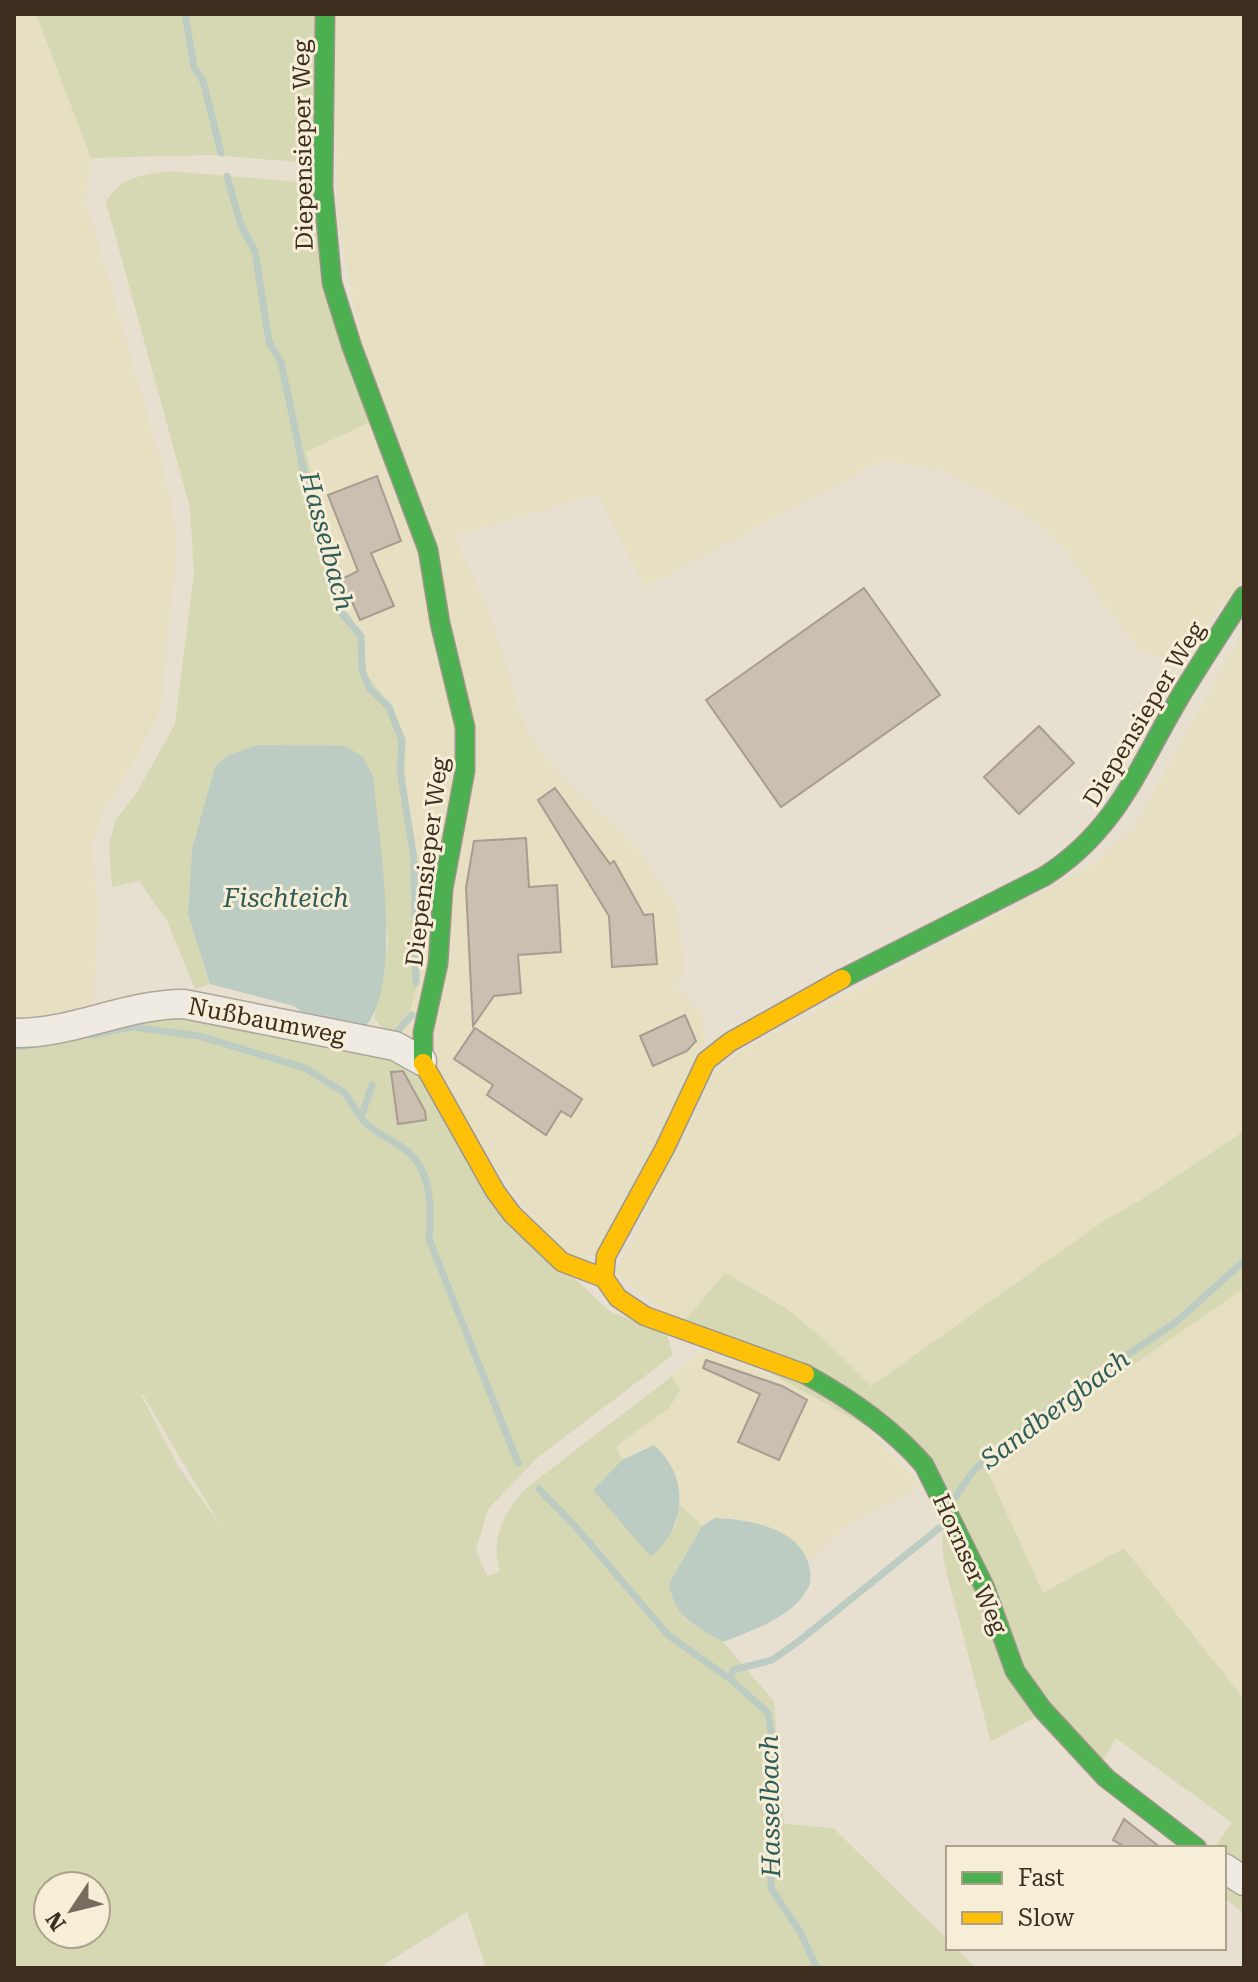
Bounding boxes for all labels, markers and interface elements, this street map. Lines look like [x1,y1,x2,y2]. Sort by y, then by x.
street label: Diepensieper Weg [287,39,319,251]
water label: Hasselbach [294,467,360,614]
street label: Diepensieper Weg [1078,616,1210,812]
street label: Diepensieper Weg [400,755,454,968]
water label: Fischteich [222,883,349,913]
street label: Nußbaumweg [186,992,348,1050]
water label: Sandbergbach [974,1343,1135,1475]
street label: Hornser Weg [927,1490,1013,1639]
water label: Hasselbach [754,1734,786,1879]
legend [946,1846,1226,1950]
text: Fast [1018,1864,1065,1892]
north arrow [32,1870,112,1950]
text: Slow [1018,1904,1075,1932]
text: N [41,1907,71,1935]

